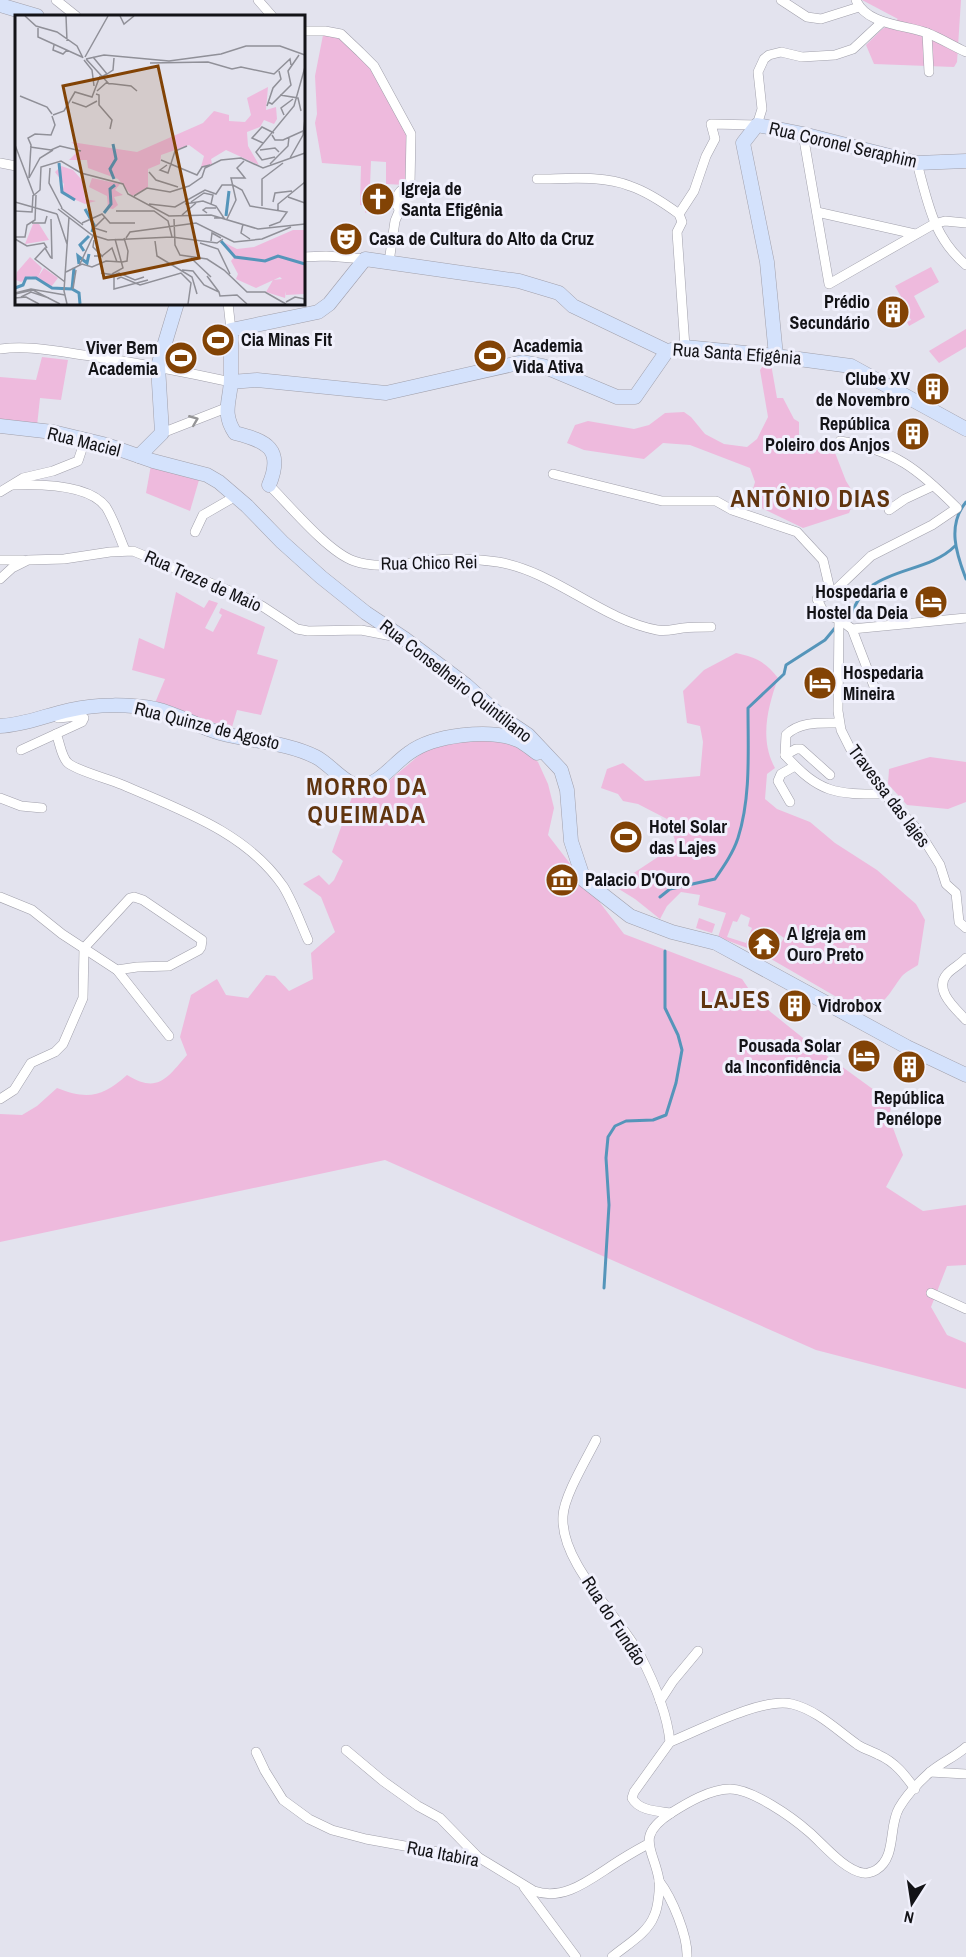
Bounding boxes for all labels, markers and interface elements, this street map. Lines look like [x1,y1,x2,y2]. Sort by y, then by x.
inset map [15,15,304,304]
street label: Rua Coronel Seraphim [767,115,919,174]
place label: Igreja de Santa Efigênia [401,176,504,222]
church icon: Igreja de Santa Efigênia [360,181,396,217]
theatre icon: Casa de Cultura do Alto da Cruz [328,221,364,257]
place label: Casa de Cultura do Alto da Cruz [369,226,595,251]
place label: Prédio Secundário [790,289,870,335]
building icon: Prédio Secundário [875,294,911,330]
sports icon: Cia Minas Fit [200,322,236,358]
place label: Cia Minas Fit [241,327,332,352]
place label: Academia Vida Ativa [513,333,584,379]
place label: Viver Bem Academia [86,335,159,381]
street label: Rua Santa Efigênia [672,337,802,370]
sports icon: Academia Vida Ativa [472,338,508,374]
sports icon: Viver Bem Academia [163,340,199,376]
place label: Clube XV de Novembro [816,366,910,412]
building icon: Clube XV de Novembro [915,371,951,407]
place label: República Poleiro dos Anjos [765,411,891,457]
one-way arrow [188,415,199,427]
building icon: República Poleiro dos Anjos [895,416,931,452]
street label: Rua Maciel [45,420,123,463]
district label: ANTÔNIO DIAS [731,482,891,514]
street label: Rua Treze de Maio [141,544,266,617]
street label: Rua Chico Rei [380,549,478,576]
place label: Hospedaria e Hostel da Deia [806,579,909,625]
hotel icon: Hospedaria e Hostel da Deia [913,584,949,620]
street label: Rua Conselheiro Quintiliano [375,613,538,748]
place label: Hospedaria Mineira [843,660,924,706]
hotel icon: Hospedaria Mineira [802,665,838,701]
street label: Rua Quinze de Agosto [132,695,282,756]
street label: Travessa das lajes [843,739,936,852]
district label: MORRO DA QUEIMADA [306,770,428,830]
place label: Hotel Solar das Lajes [649,814,727,860]
sports icon: Hotel Solar das Lajes [608,819,644,855]
museum icon: Palacio D'Ouro [544,862,580,898]
place label: Palacio D'Ouro [585,867,690,892]
place label: A Igreja em Ouro Preto [787,921,866,967]
temple icon: A Igreja em Ouro Preto [746,926,782,962]
district label: LAJES [701,983,771,1015]
building icon: Vidrobox [777,988,813,1024]
place label: Vidrobox [818,993,883,1018]
place label: Pousada Solar da Inconfidência [725,1033,842,1079]
hotel icon: Pousada Solar da Inconfidência [846,1038,882,1074]
building icon: República Penélope [891,1049,927,1085]
place label: República Penélope [874,1085,945,1131]
street label: Rua do Fundão [576,1571,653,1670]
street label: Rua Itabira [405,1834,481,1873]
north arrow [882,1873,942,1933]
text: N [902,1906,916,1929]

